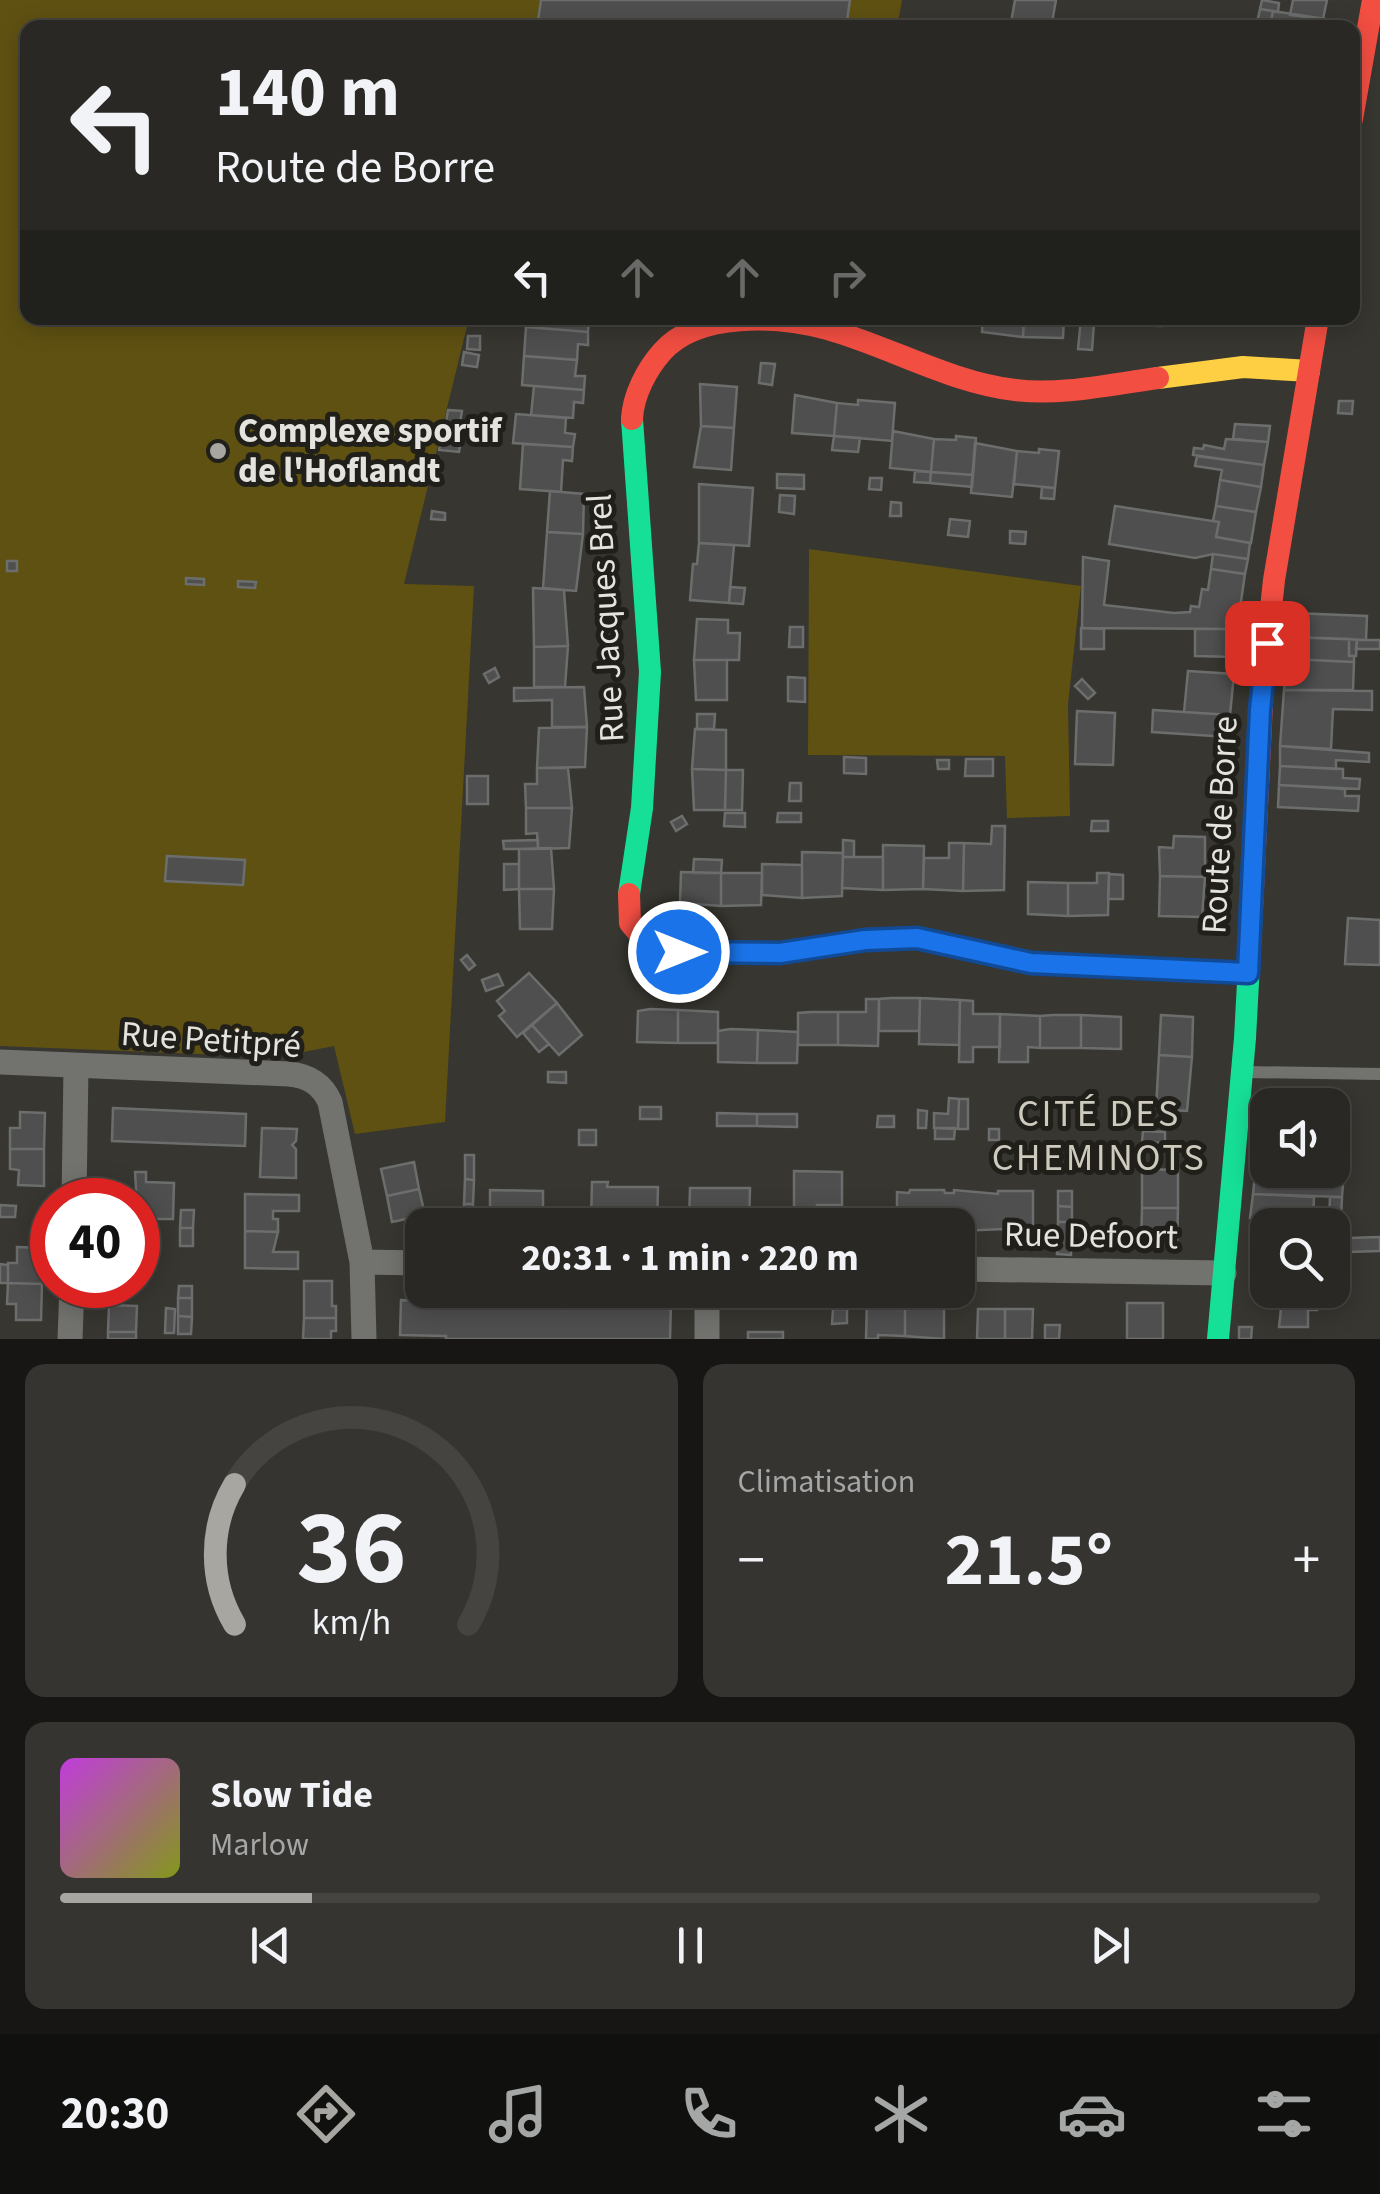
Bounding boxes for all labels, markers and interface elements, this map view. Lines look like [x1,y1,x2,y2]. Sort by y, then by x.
text: 140 m [215,43,400,143]
icon: left [50,60,180,190]
text: Route de Borre [215,136,495,200]
icon: left [505,250,560,305]
icon: ahead [610,250,665,305]
icon: ahead [715,250,770,305]
icon: right [820,250,875,305]
place label: Complexe sportif de l'Hoflandt [238,406,504,496]
marker: Complexe sportif de l'Hoflandt [207,440,229,462]
street label: Rue Jacques Brel [575,492,637,744]
pin [1225,601,1310,686]
icon: arrive [1240,616,1295,671]
street label: Route de Borre [1189,715,1251,935]
position arrow [627,900,731,1004]
street label: Rue Petitpré [119,1009,303,1071]
district label: CITÉ DES CHEMINOTS [992,1087,1206,1185]
map controls [1250,1088,1350,1308]
button: sound [1250,1088,1350,1188]
speed limit sign: 40 [30,1178,160,1308]
button: search [1250,1208,1350,1308]
street label: Rue Defoort [1004,1209,1179,1263]
text: 20:31 · 1 min · 220 m [521,1231,859,1285]
text: Climatisation [738,1459,915,1505]
text: 36 [296,1476,406,1624]
text: 21.5° [944,1507,1113,1614]
text: − [738,1522,765,1600]
text: + [1293,1522,1320,1600]
text: km/h [312,1597,391,1648]
text: Slow Tide [210,1768,373,1822]
text: Marlow [210,1822,309,1868]
icon: previous [243,1918,298,1973]
icon: pause [663,1918,718,1973]
icon: next [1083,1918,1138,1973]
icon: directions [291,2079,361,2149]
icon: music [483,2079,553,2149]
icon: phone [674,2079,744,2149]
icon: climate [866,2079,936,2149]
icon: car [1057,2079,1127,2149]
icon: filters [1249,2079,1319,2149]
text: 20:30 [61,2082,169,2146]

